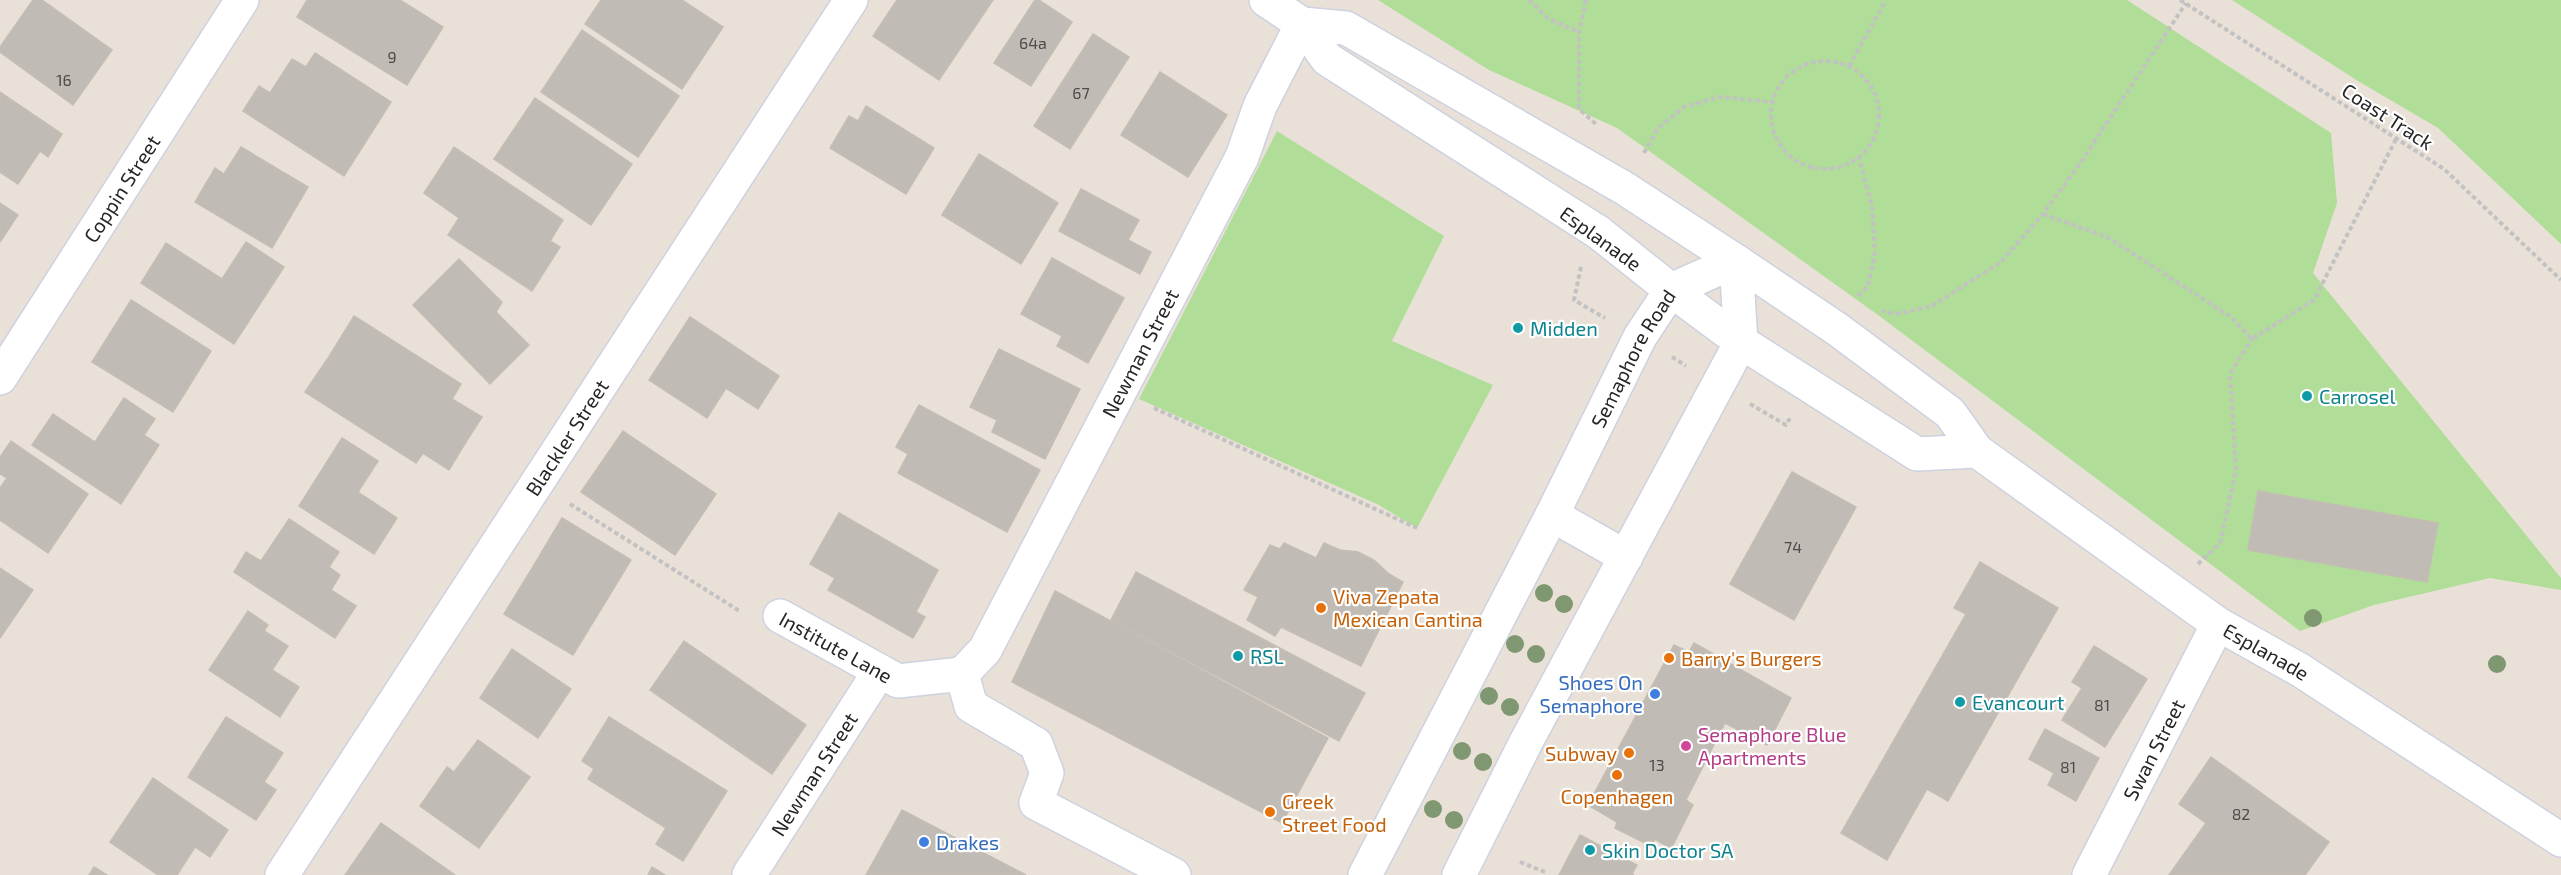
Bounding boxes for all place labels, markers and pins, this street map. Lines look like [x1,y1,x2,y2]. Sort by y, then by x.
place label: Midden [1530,316,1598,340]
marker: Midden [1511,321,1525,335]
place label: Carrosel [2319,384,2395,408]
marker: Carrosel [2300,389,2314,403]
place label: Viva Zepata Mexican Cantina [1333,584,1483,631]
marker: Viva Zepata Mexican Cantina [1314,601,1328,615]
place label: RSL [1250,644,1284,668]
place label: Barry's Burgers [1681,646,1822,670]
marker: RSL [1231,649,1245,663]
marker: Barry's Burgers [1662,651,1676,665]
place label: Shoes On Semaphore [1539,670,1643,717]
marker: Shoes On Semaphore [1648,687,1662,701]
place label: Evancourt [1972,690,2065,714]
marker: Evancourt [1953,695,1967,709]
place label: Semaphore Blue Apartments [1698,722,1846,769]
marker: Semaphore Blue Apartments [1679,739,1693,753]
place label: Subway [1545,741,1617,765]
marker: Subway [1622,746,1636,760]
marker: Copenhagen [1610,768,1624,782]
place label: Copenhagen [1561,784,1673,808]
place label: Greek Street Food [1282,789,1387,836]
marker: Greek Street Food [1263,805,1277,819]
place label: Drakes [936,830,999,854]
marker: Drakes [917,835,931,849]
place label: Skin Doctor SA [1602,838,1734,862]
marker: Skin Doctor SA [1583,843,1597,857]

